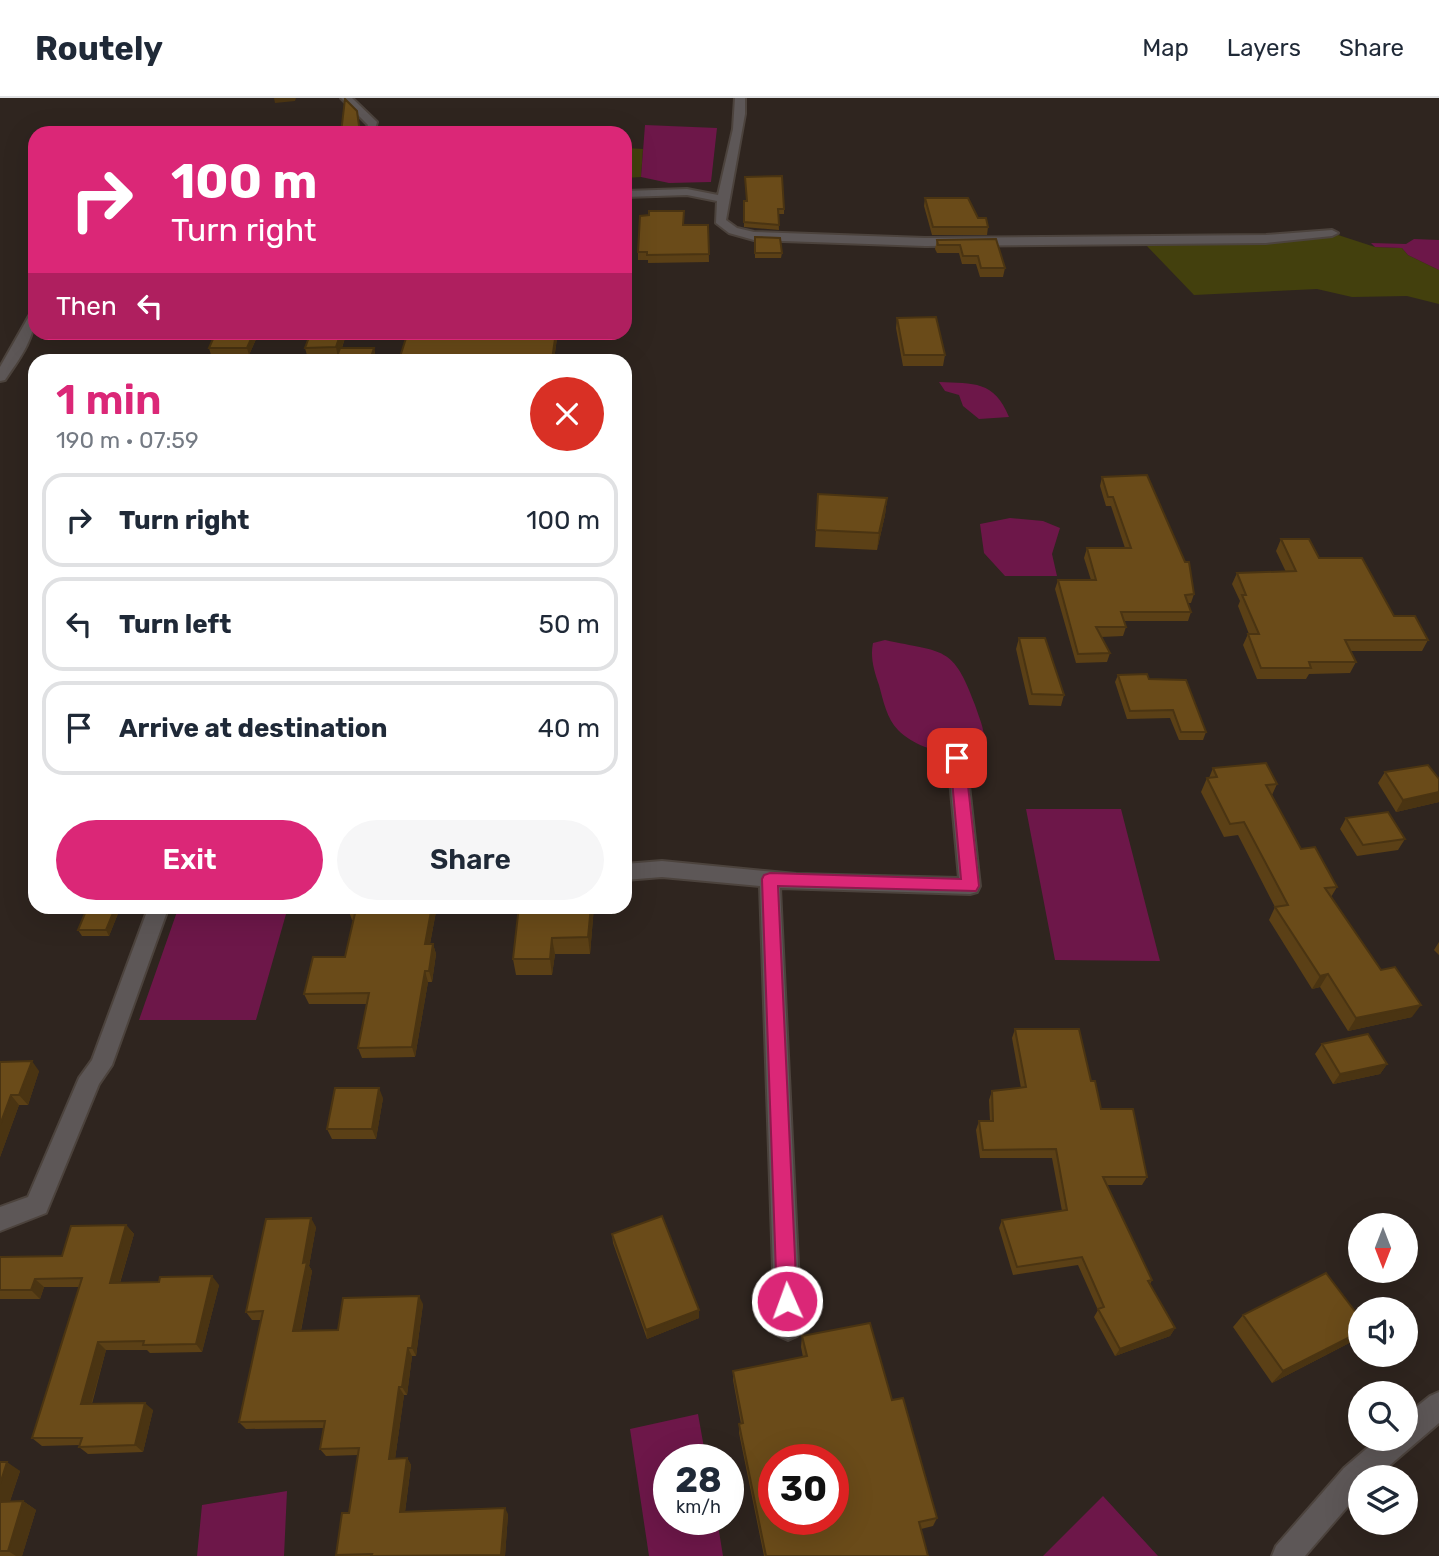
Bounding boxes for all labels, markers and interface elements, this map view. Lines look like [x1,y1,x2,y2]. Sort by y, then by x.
text: Routely [35,29,163,68]
text: Map [1142,34,1189,62]
text: Layers [1227,34,1301,62]
text: Share [1339,34,1404,62]
text: 100 m [171,152,317,210]
icon: right [56,154,147,245]
text: Turn right [171,211,316,249]
icon: left [131,287,169,325]
text: Then [56,291,117,322]
text: 1 min [56,375,162,425]
button: close [530,377,604,451]
text: 190 m · 07:59 [56,426,199,454]
icon: right [60,501,98,539]
text: Turn right [119,505,249,536]
text: 100 m [526,505,600,536]
icon: left [60,605,98,643]
text: Turn left [119,609,231,640]
text: 50 m [539,609,600,640]
icon: arrive [60,709,98,747]
text: Arrive at destination [119,713,387,744]
text: 40 m [538,713,600,744]
pin [927,728,987,788]
icon: arrive [938,739,976,777]
button: Exit [56,820,323,900]
button: Share [337,820,604,900]
north arrow [1348,1213,1418,1283]
map controls [1348,1213,1418,1535]
position arrow [750,1264,824,1338]
button: sound [1348,1297,1418,1367]
button: search [1348,1381,1418,1451]
speed limit sign: 30 [758,1444,849,1535]
text: 28 [675,1459,722,1501]
button: layers [1348,1465,1418,1535]
text: km/h [676,1496,721,1518]

